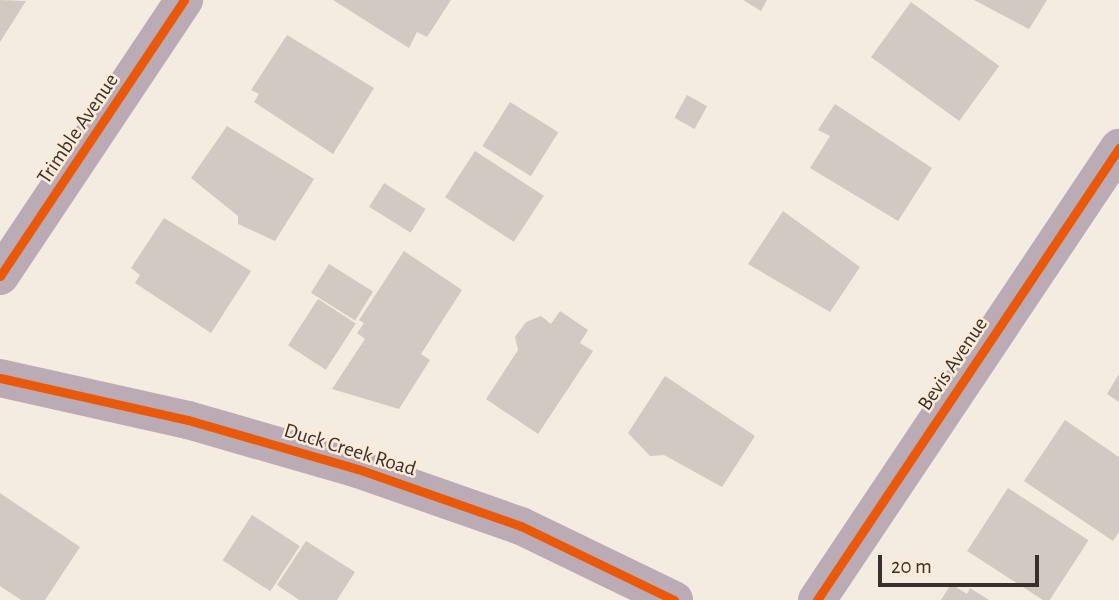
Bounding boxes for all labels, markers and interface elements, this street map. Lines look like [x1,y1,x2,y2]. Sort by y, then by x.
street label: Trimble Avenue [32,69,124,189]
street label: Bevis Avenue [913,313,993,415]
street label: Duck Creek Road [281,418,419,482]
scale bar [881,540,1042,584]
text: 20 m [891,556,932,577]

